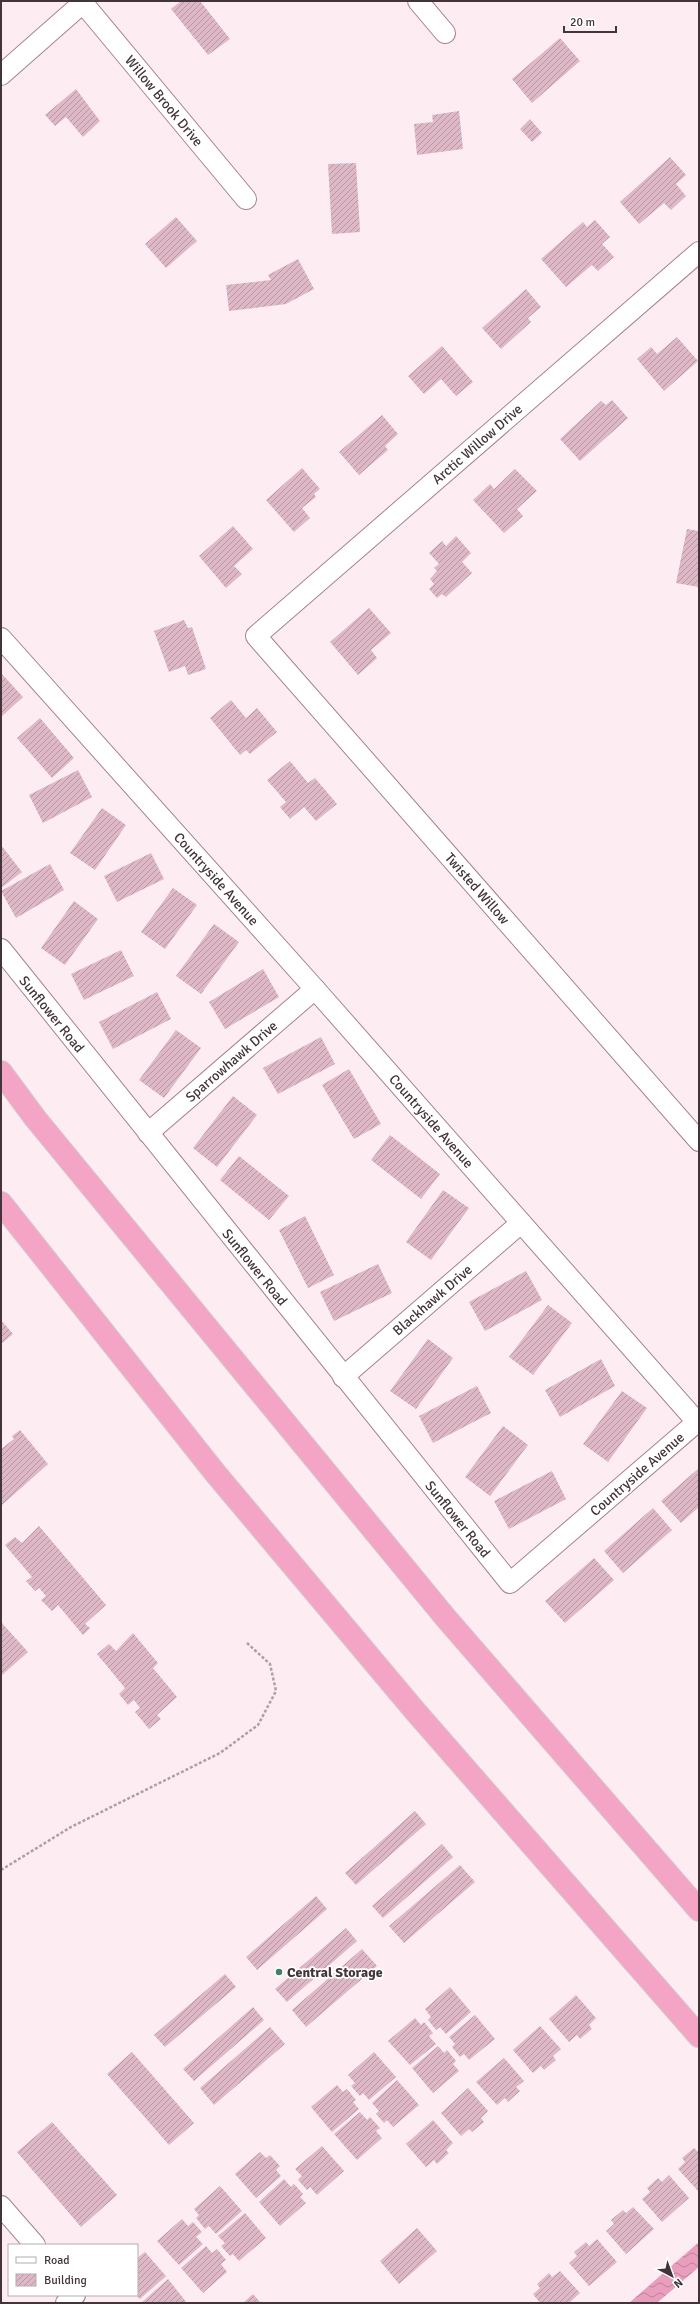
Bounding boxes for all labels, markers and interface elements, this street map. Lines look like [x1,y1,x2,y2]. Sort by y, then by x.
scale bar [564,8,616,34]
text: 20 m [570,15,595,30]
street label: Willow Brook Drive [121,52,207,150]
street label: Arctic Willow Drive [429,401,526,488]
street label: Countryside Avenue [170,829,262,929]
street label: Twisted Willow [441,850,513,928]
street label: Sunflower Road [15,972,88,1056]
street label: Sparrowhawk Drive [182,1017,281,1106]
street label: Countryside Avenue [385,1071,477,1172]
street label: Sunflower Road [218,1225,291,1309]
street label: Blackhawk Drive [389,1261,476,1339]
street label: Countryside Avenue [587,1429,688,1520]
street label: Sunflower Road [421,1477,494,1561]
place label: Central Storage [287,1964,383,1981]
marker: Central Storage [274,1967,284,1977]
legend [8,2244,138,2296]
text: Road [44,2253,70,2268]
north arrow [652,2256,692,2296]
text: Building [44,2273,87,2288]
text: N [671,2276,685,2291]

